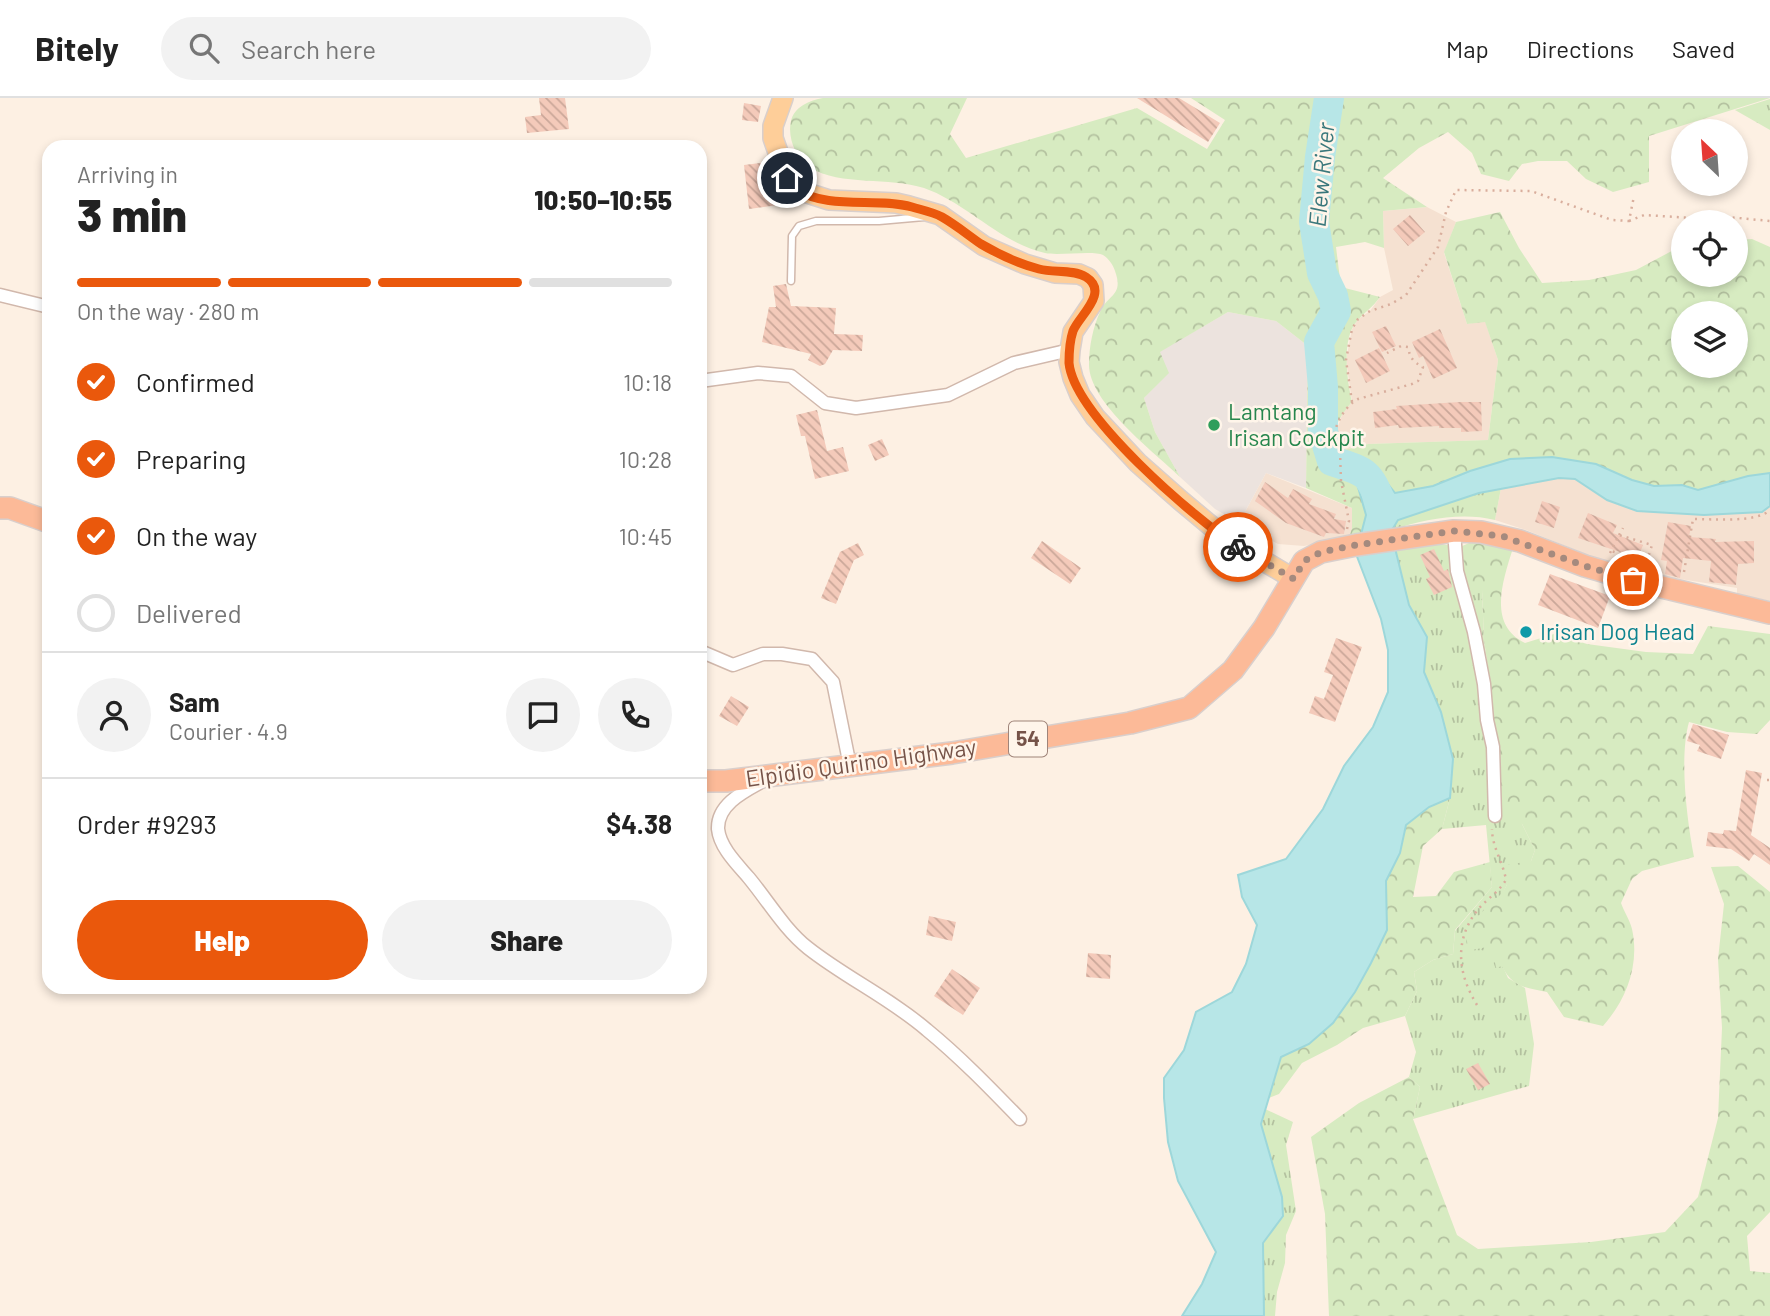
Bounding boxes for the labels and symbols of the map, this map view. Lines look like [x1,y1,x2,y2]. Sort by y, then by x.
north arrow [1671,119,1748,196]
water label: Elew River [1301,120,1340,228]
pin [757,148,817,208]
place label: Lamtang Irisan Cockpit [1228,397,1365,451]
marker: Lamtang Irisan Cockpit [1206,417,1222,433]
courier [1203,512,1273,582]
pin [1603,550,1663,610]
place label: Irisan Dog Head [1540,617,1695,645]
marker: Irisan Dog Head [1518,624,1534,640]
road number: 54 [1009,722,1047,756]
street label: Elpidio Quirino Highway [744,732,978,792]

